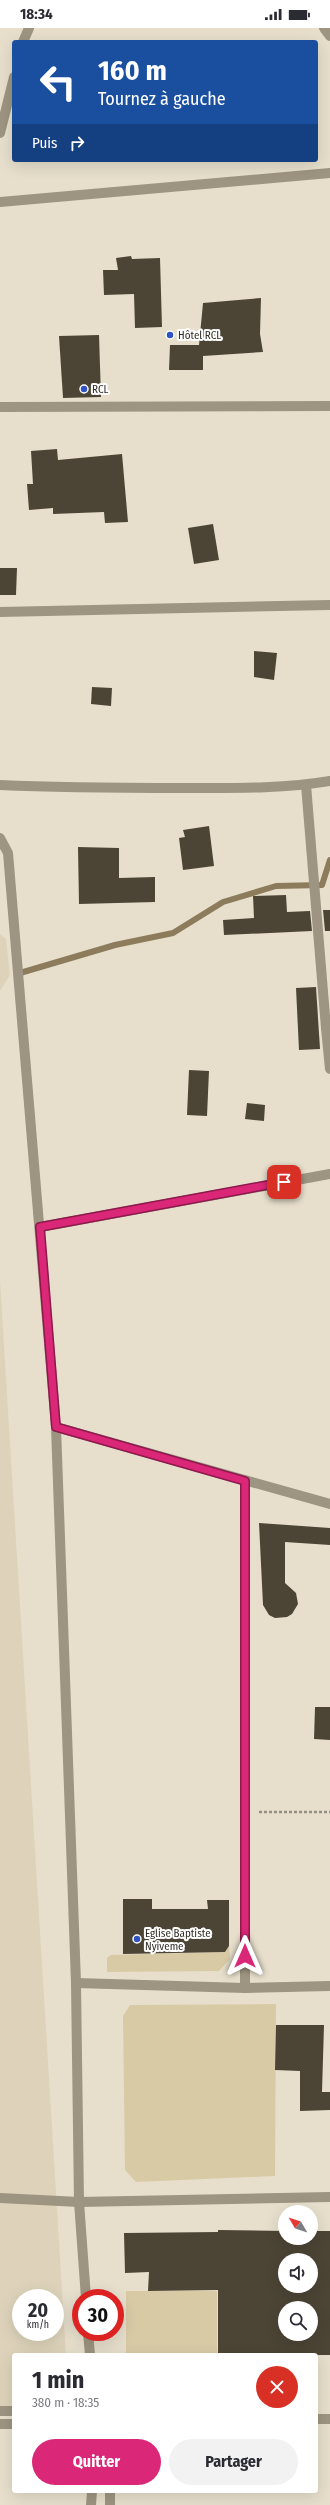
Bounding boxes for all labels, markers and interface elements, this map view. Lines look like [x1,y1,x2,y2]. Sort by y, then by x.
text: 18:34 [20,5,53,23]
text: 160 m [98,54,167,87]
icon: left [32,56,84,108]
text: Tournez à gauche [98,88,226,110]
icon: right [66,132,88,154]
text: Puis [32,134,58,152]
place label: Hôtel RCL [178,329,221,342]
marker: Hôtel RCL [165,330,175,340]
place label: RCL [92,383,108,396]
marker: RCL [79,384,89,394]
pin [267,1165,301,1199]
icon: arrive [273,1171,295,1193]
place label: Eglise Baptiste Nyiveme [145,1927,211,1953]
marker: Eglise Baptiste Nyiveme [132,1934,142,1944]
position arrow [224,1935,266,1977]
north arrow [278,2205,318,2245]
map controls [278,2205,318,2341]
button: sound [278,2253,318,2293]
speed limit sign: 30 [72,2289,124,2341]
text: 20 [28,2298,48,2322]
button: search [278,2301,318,2341]
text: km/h [27,2319,49,2331]
text: 1 min [32,2366,84,2394]
button: close [256,2366,298,2408]
text: 380 m · 18:35 [32,2395,99,2410]
button: Quitter [32,2439,161,2485]
button: Partager [169,2439,298,2485]

